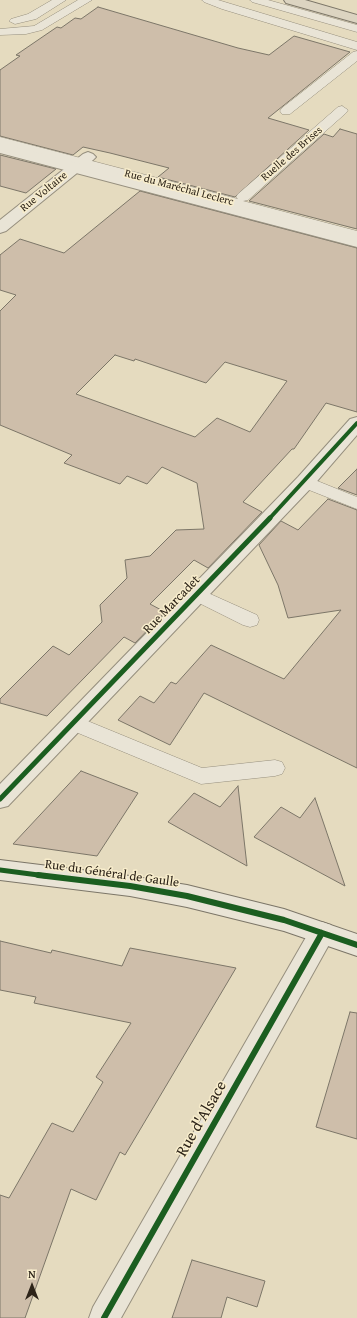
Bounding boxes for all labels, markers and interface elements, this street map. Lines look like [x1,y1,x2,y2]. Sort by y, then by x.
street label: Ruelle des Brises [259,124,325,184]
street label: Rue du Maréchal Leclerc [123,167,235,209]
street label: Rue Voltaire [18,169,70,215]
street label: Rue Marcadet [140,573,204,637]
street label: Rue du Général de Gaulle [44,857,180,891]
street label: Rue d'Alsace [173,1078,231,1160]
north arrow [12,1266,52,1306]
text: N [28,1266,36,1282]

